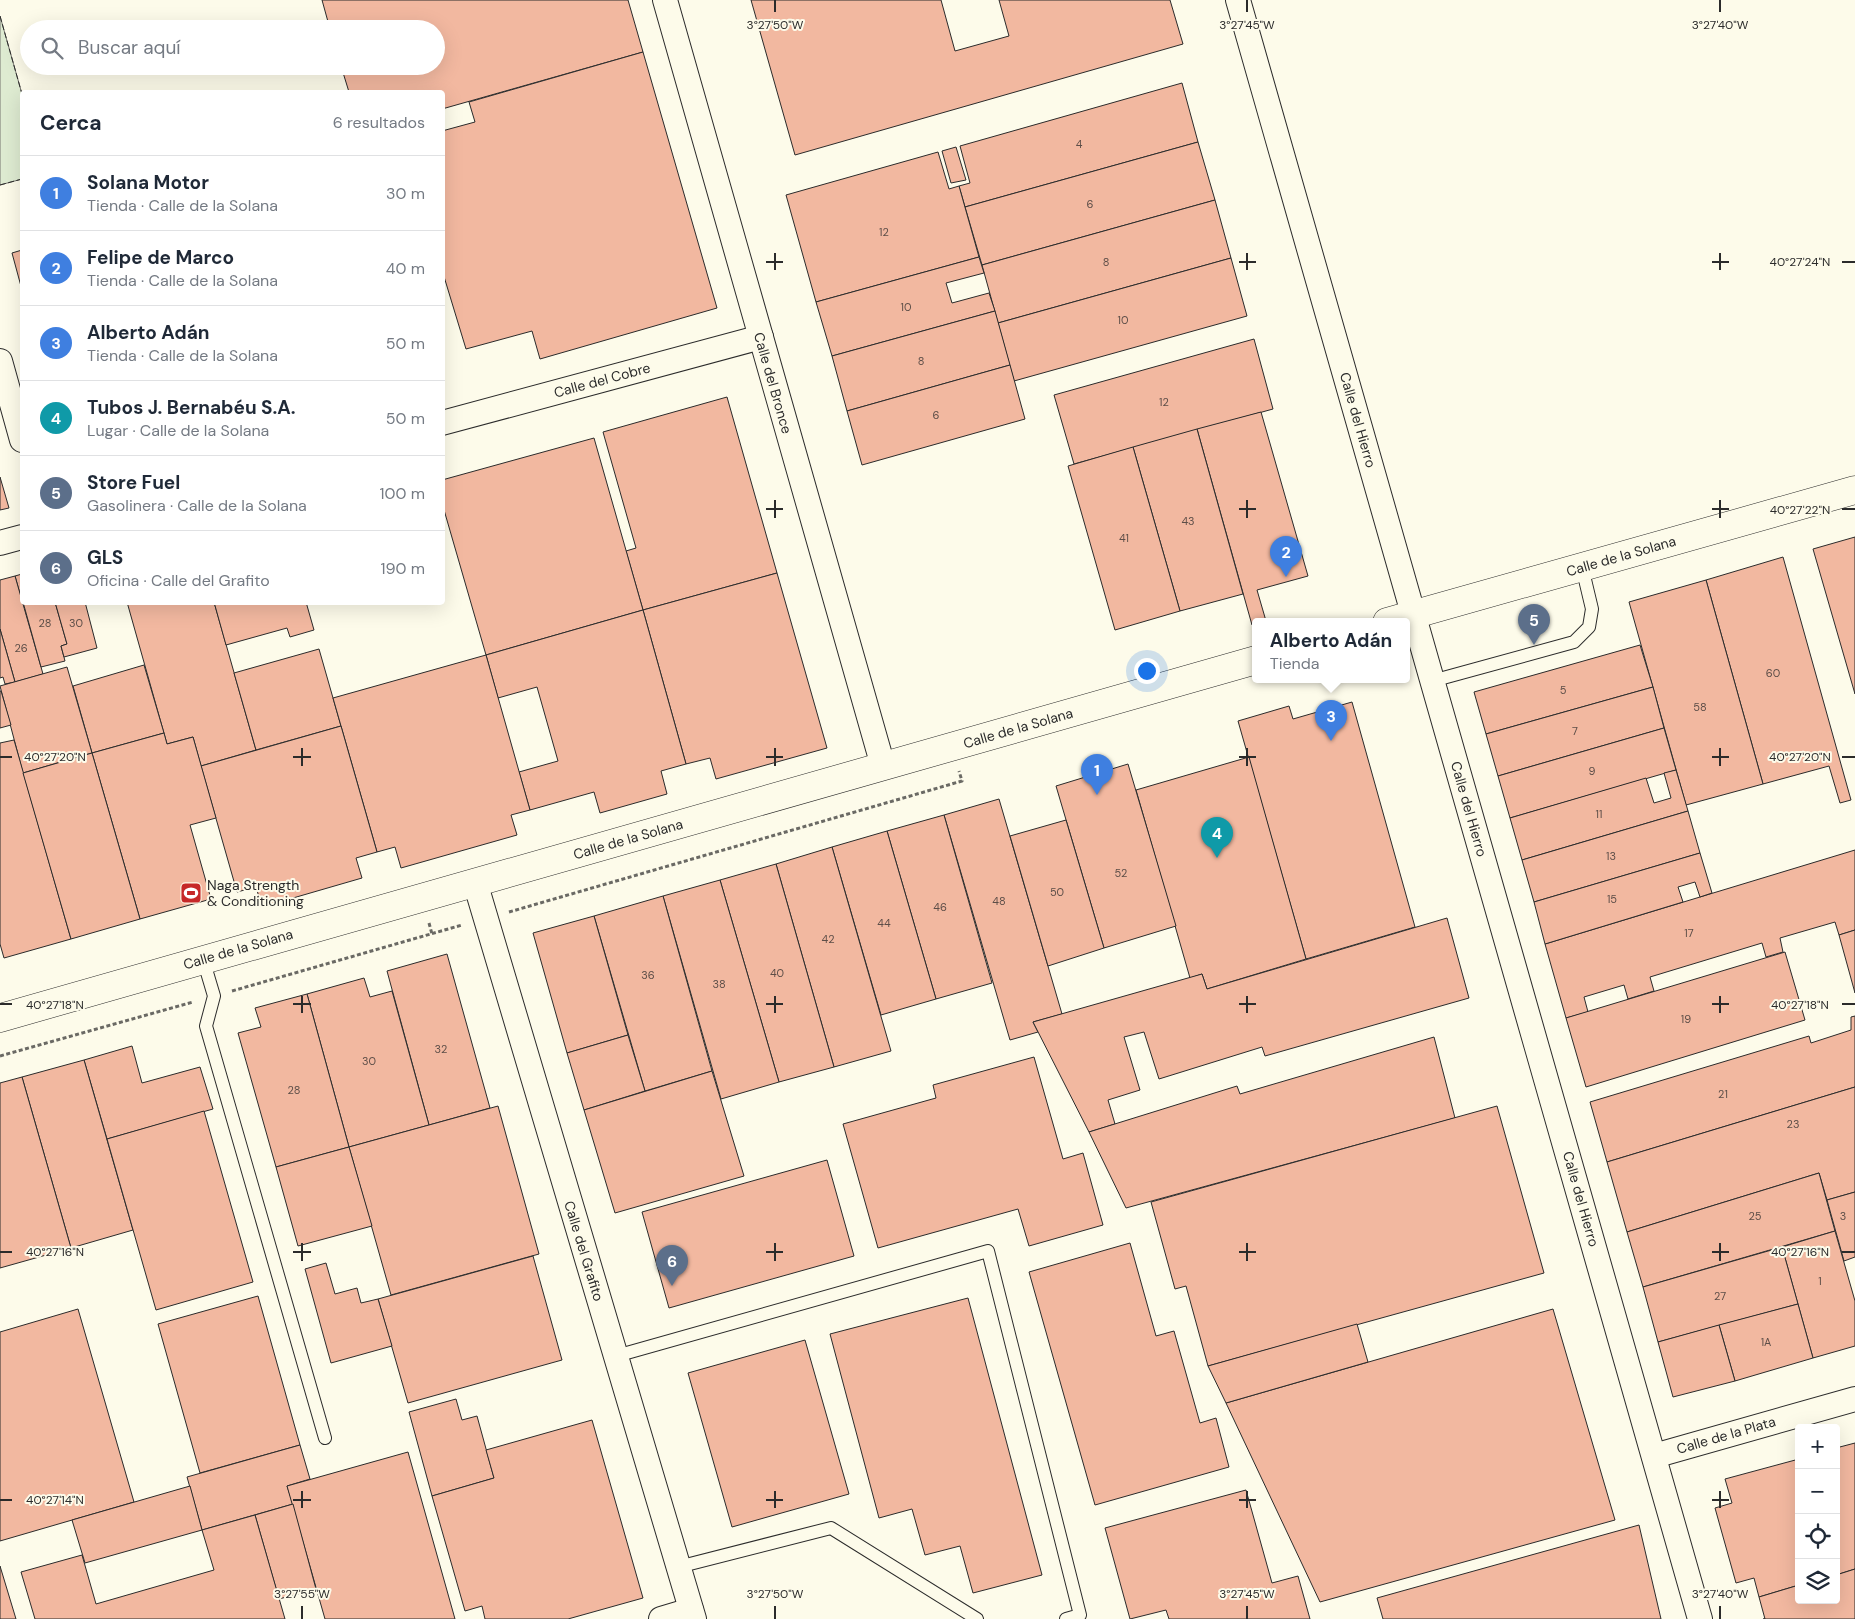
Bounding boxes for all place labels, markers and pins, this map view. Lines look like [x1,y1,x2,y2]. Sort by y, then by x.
pin: 2 [1270,536,1302,577]
pin: 5 [1518,604,1550,645]
pin: 3 [1315,700,1347,741]
pin: 1 [1081,754,1113,795]
pin: 4 [1201,817,1233,858]
place label: Naga Strength & Conditioning [207,876,304,910]
sports icon: Naga Strength & Conditioning [179,881,203,905]
pin: 6 [656,1245,688,1286]

